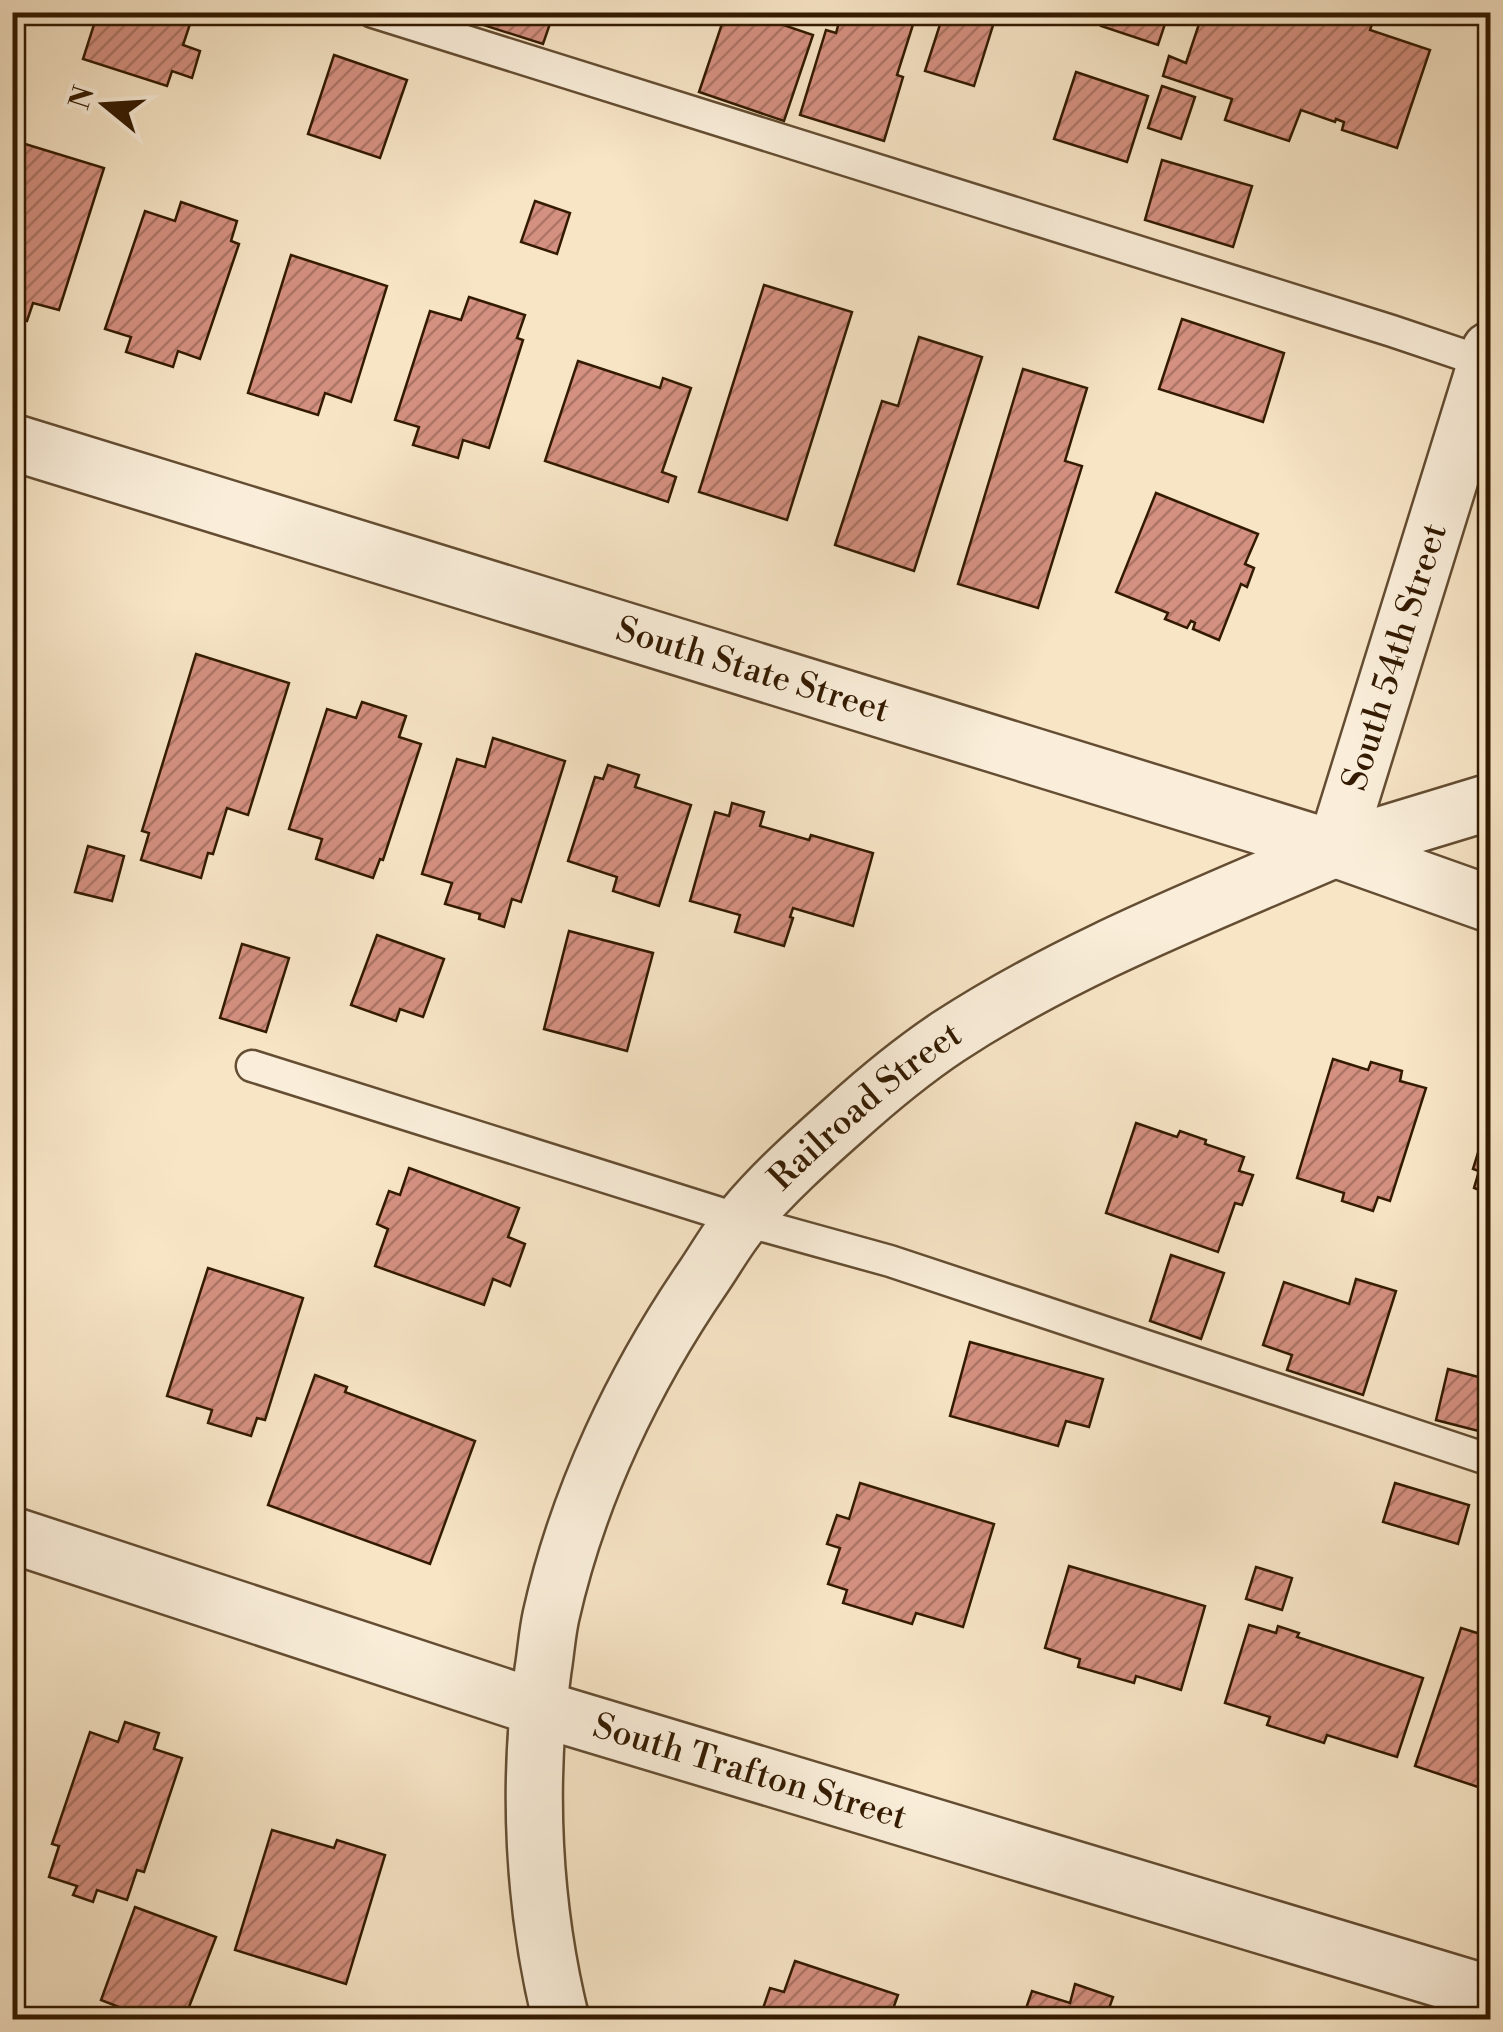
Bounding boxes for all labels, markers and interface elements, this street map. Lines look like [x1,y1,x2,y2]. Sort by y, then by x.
north arrow [55,55,155,155]
text: N [63,82,103,114]
street label: South 54th Street [1333,518,1456,796]
street label: South State Street [611,608,895,732]
street label: Railroad Street [760,1013,969,1199]
street label: South Trafton Street [588,1704,912,1839]

